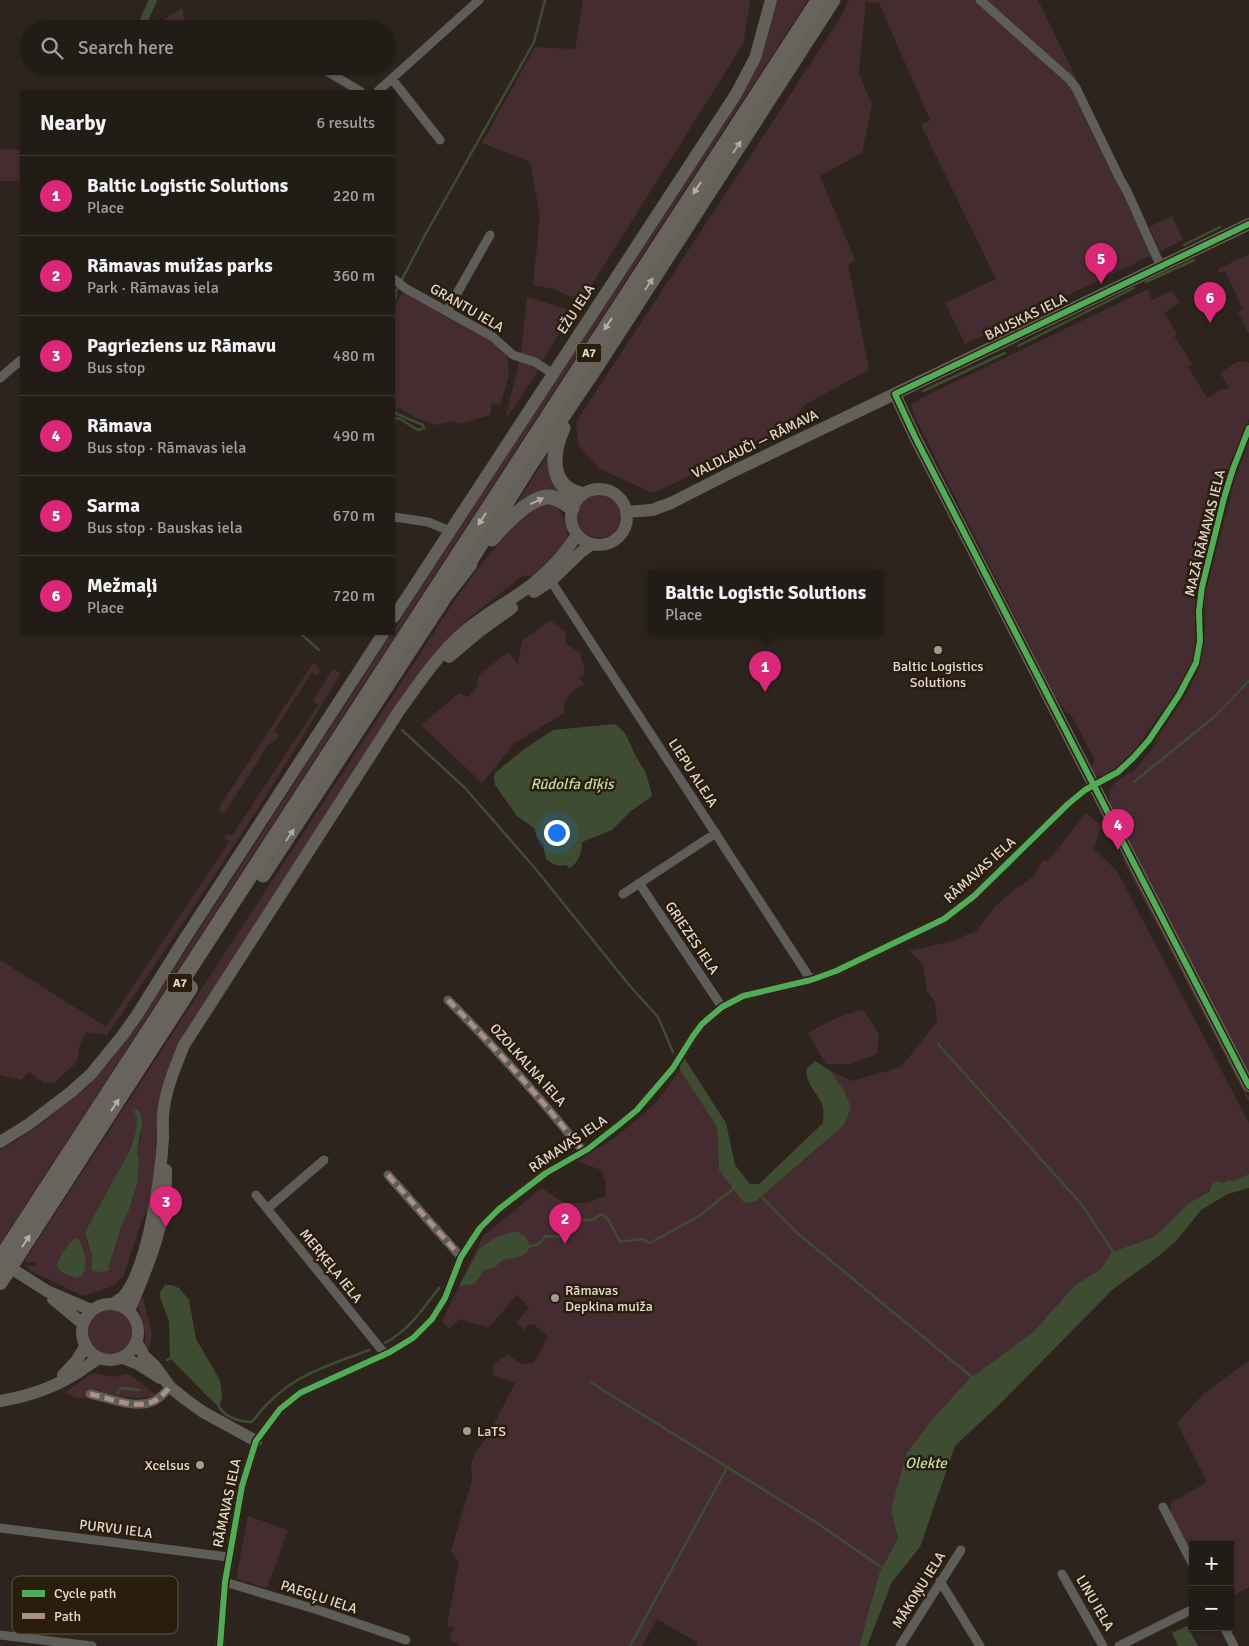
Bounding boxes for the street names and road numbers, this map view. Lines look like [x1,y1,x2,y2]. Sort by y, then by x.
street label: GRANTU IELA [427,280,507,336]
street label: EŽU IELA [554,281,599,337]
street label: BAUSKAS IELA [982,290,1070,344]
road number: A7 [576,343,602,362]
street label: VALDLAUČI — RĀMAVA [689,406,821,482]
street label: MAZĀ RĀMAVAS IELA [1181,467,1229,598]
street label: LIEPU ALEJA [665,736,722,811]
street label: RĀMAVAS IELA [941,833,1020,907]
street label: GRIEZES IELA [662,898,723,978]
road number: A7 [168,974,192,992]
street label: OZOLKALNA IELA [486,1020,570,1110]
street label: RĀMAVAS IELA [526,1111,611,1176]
street label: MERĶEĻA IELA [296,1225,366,1307]
street label: RĀMAVAS IELA [209,1456,245,1549]
street label: PURVU IELA [78,1516,154,1542]
street label: MĀKOŅU IELA [889,1548,949,1631]
street label: LINU IELA [1072,1572,1118,1634]
street label: PAEGĻU IELA [279,1577,360,1618]

